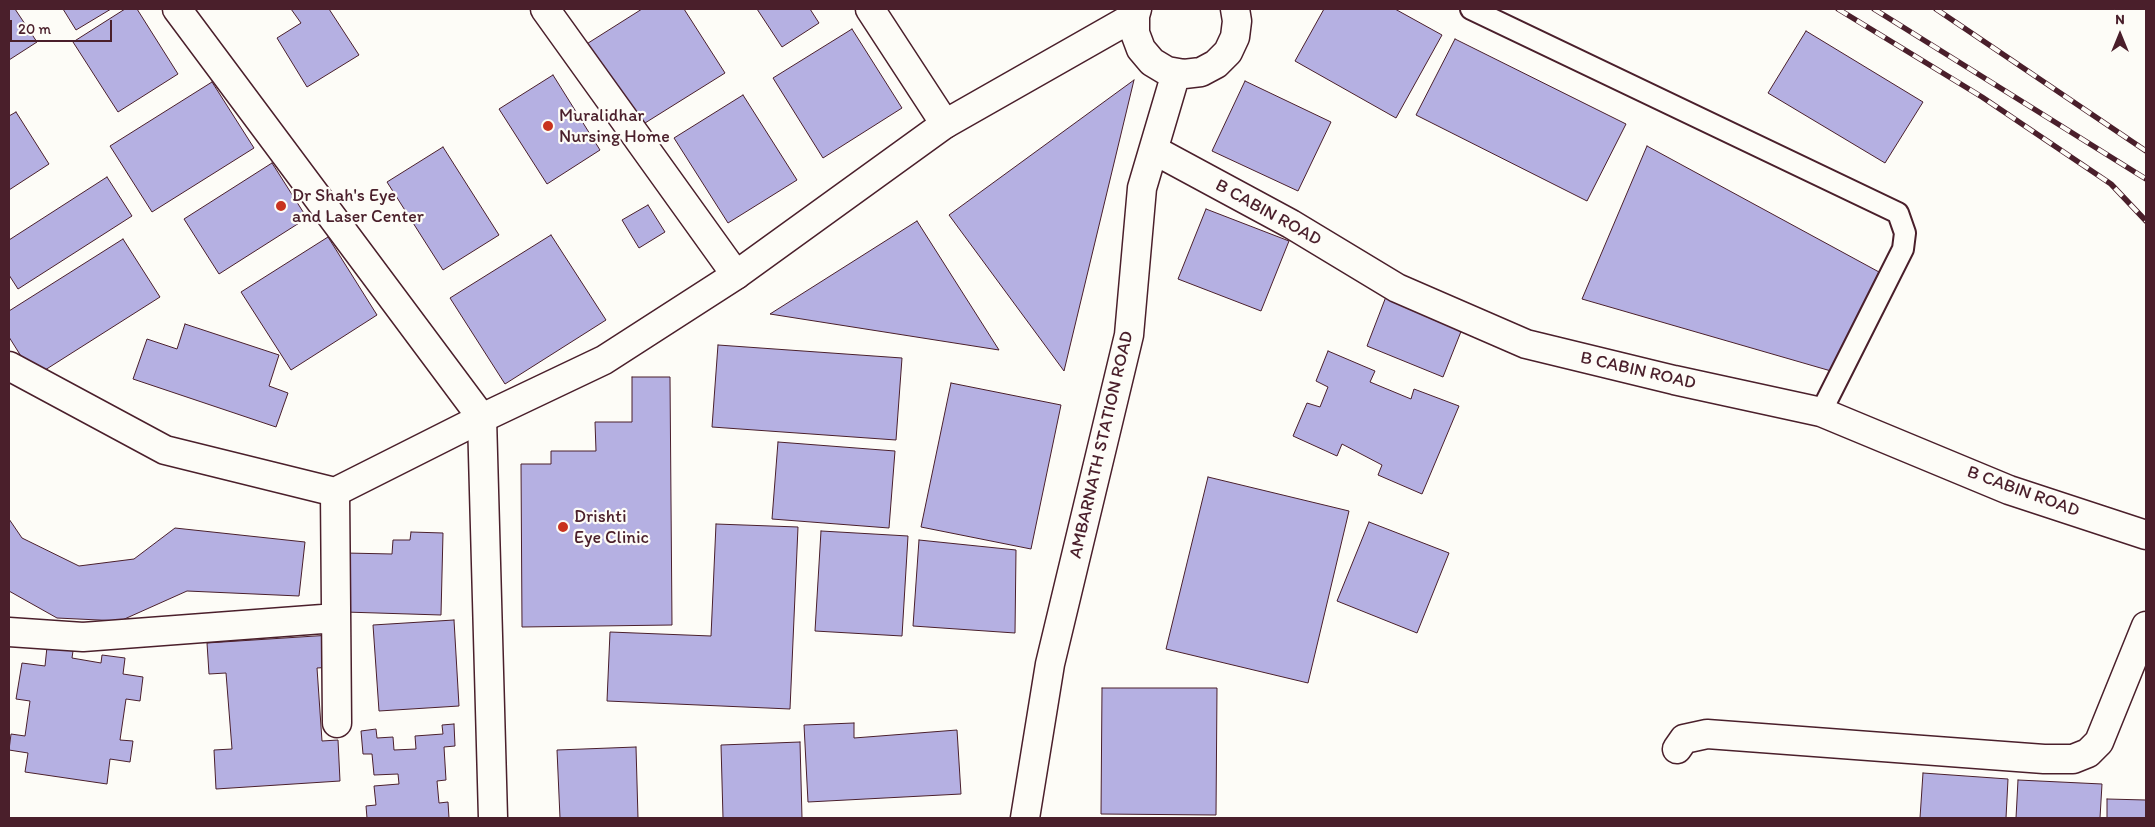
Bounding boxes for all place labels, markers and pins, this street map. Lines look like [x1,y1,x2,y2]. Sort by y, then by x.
place label: Muralidhar Nursing Home [559,105,670,148]
marker: Muralidhar Nursing Home [541,119,555,133]
place label: Dr Shah's Eye and Laser Center [292,185,424,228]
marker: Dr Shah's Eye and Laser Center [274,199,288,213]
place label: Drishti Eye Clinic [574,506,649,548]
marker: Drishti Eye Clinic [556,520,570,534]

